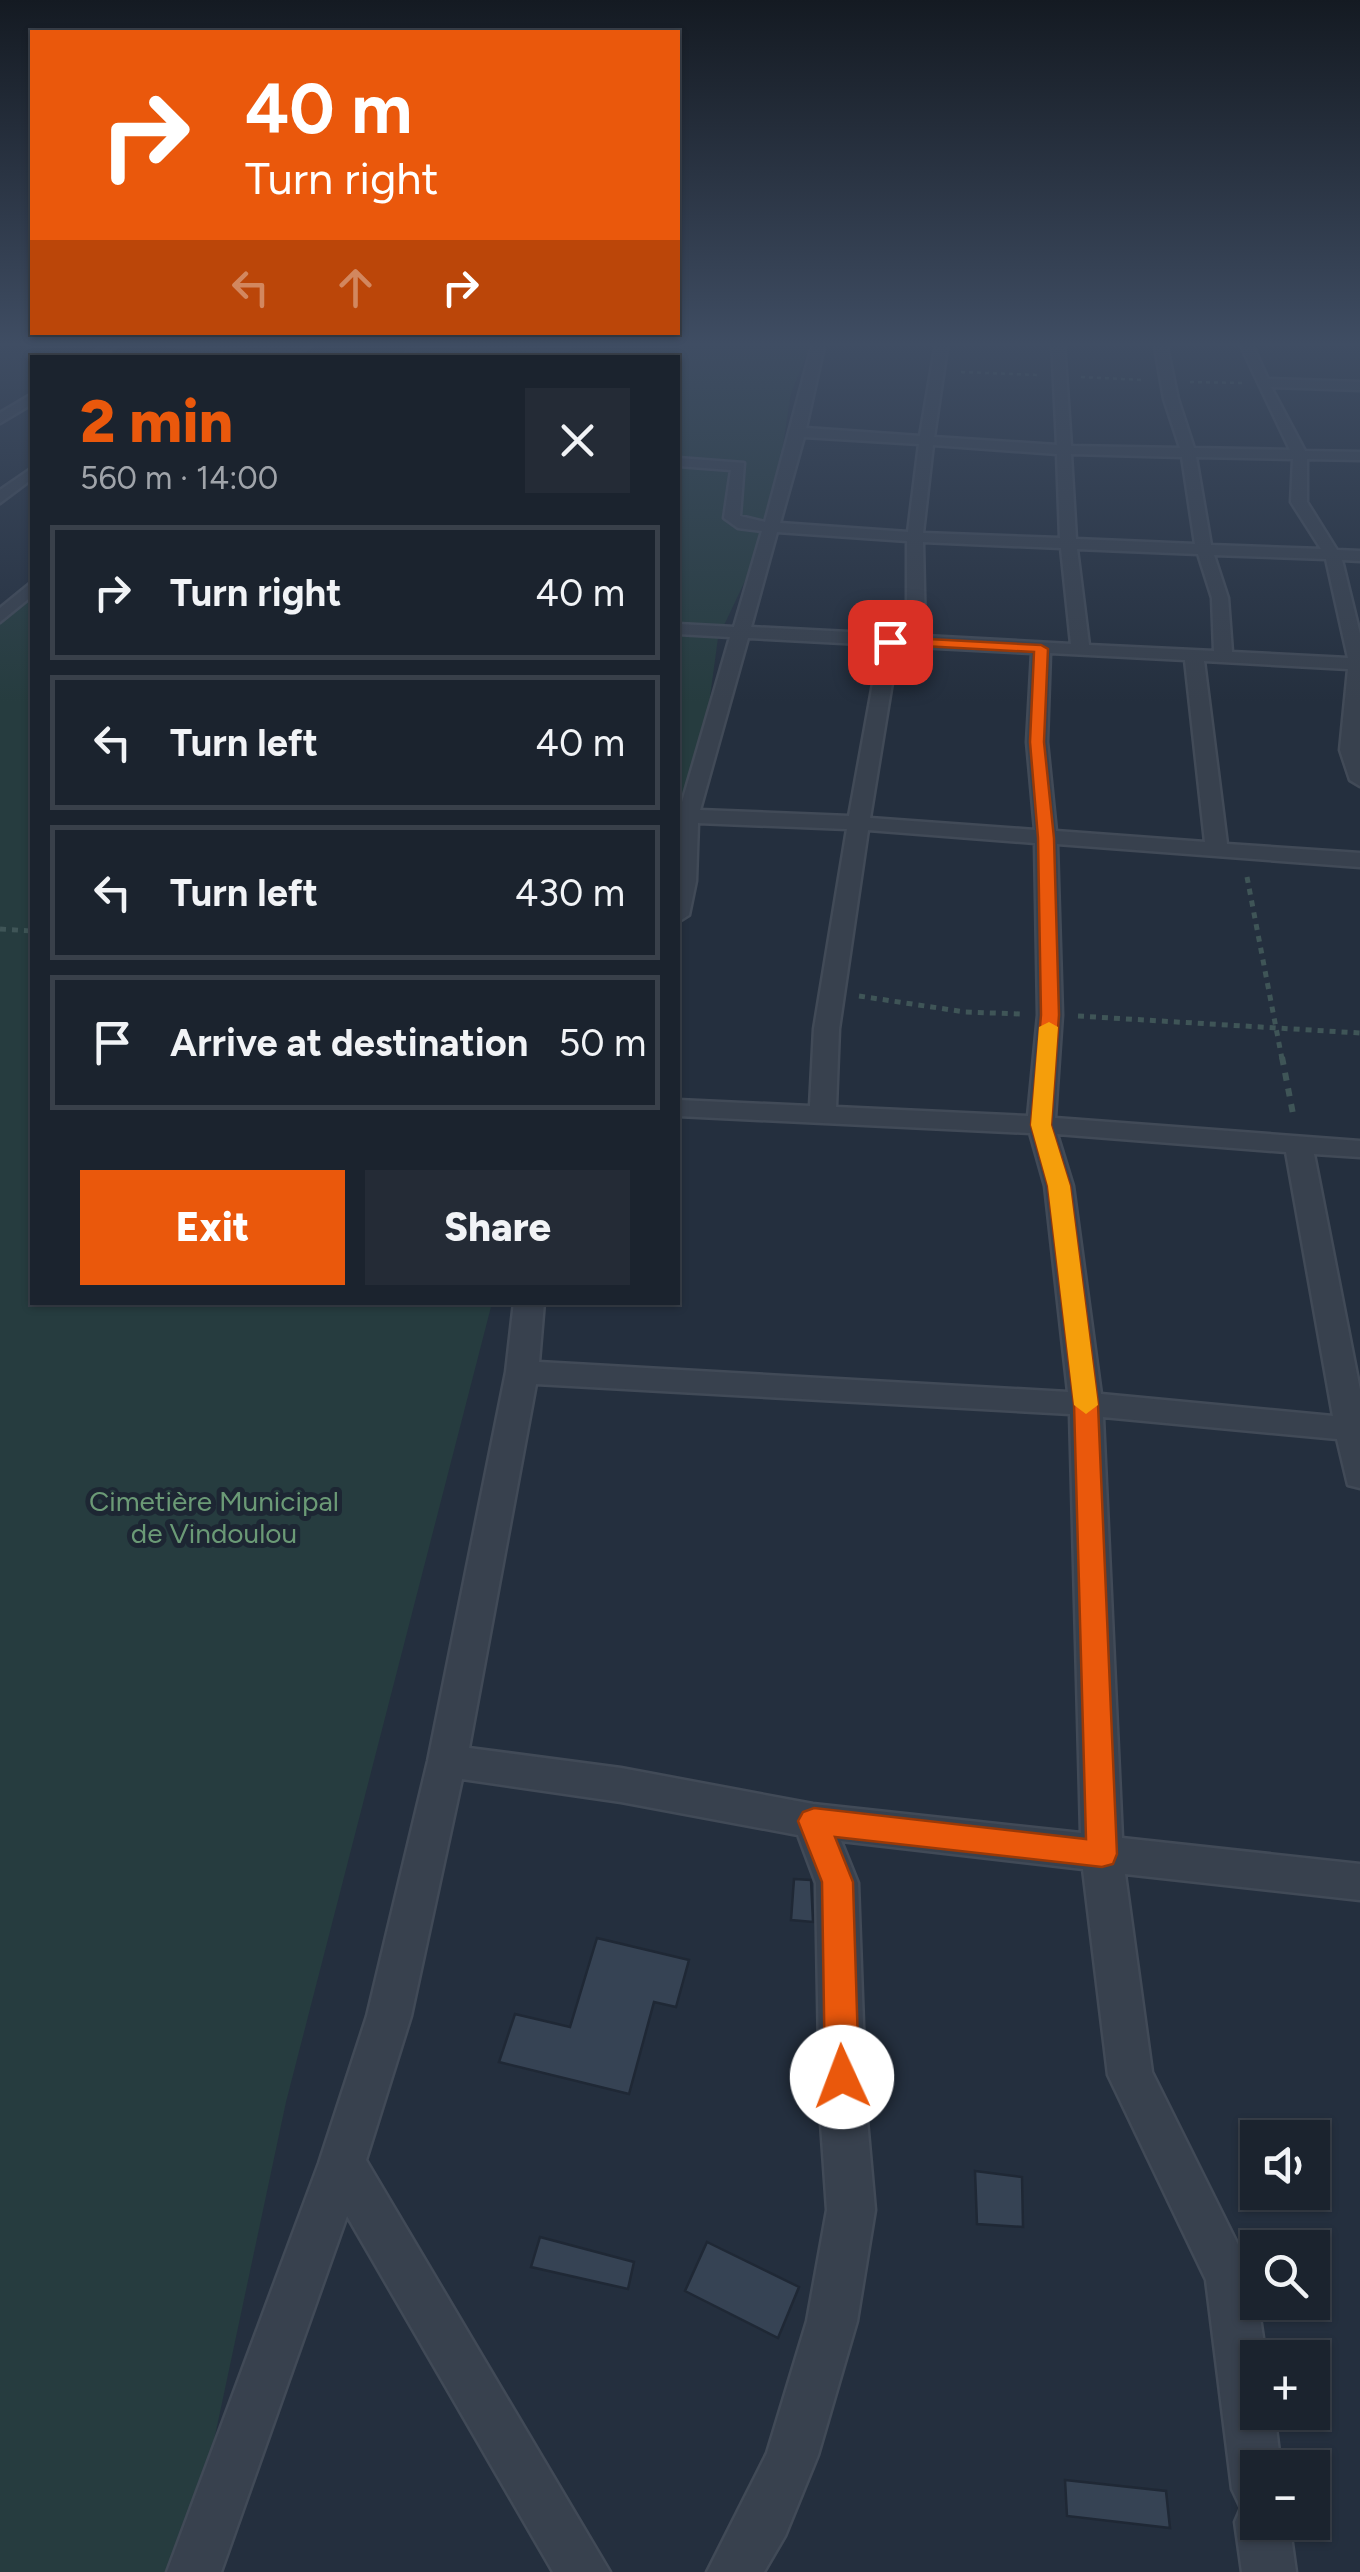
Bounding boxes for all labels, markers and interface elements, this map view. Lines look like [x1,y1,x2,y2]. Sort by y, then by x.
text: 40 m [245,66,412,151]
icon: right [80,70,210,200]
text: Turn right [245,151,438,205]
icon: left [223,260,278,315]
icon: ahead [328,260,383,315]
icon: right [433,260,488,315]
text: 2 min [80,385,233,457]
button: close [525,388,630,493]
text: 560 m · 14:00 [80,459,278,497]
icon: right [85,565,140,620]
text: Turn right [170,570,342,616]
text: 40 m [535,570,625,616]
pin [848,600,933,685]
icon: arrive [863,615,918,670]
icon: left [85,715,140,770]
text: Turn left [170,720,318,766]
text: 40 m [535,720,625,766]
icon: left [85,865,140,920]
text: Turn left [170,870,318,916]
text: 430 m [515,870,625,916]
icon: arrive [85,1015,140,1070]
text: Arrive at destination [170,1020,528,1066]
text: 50 m [558,1020,646,1066]
button: Exit [80,1170,345,1285]
button: Share [365,1170,630,1285]
park label: Cimetière Municipal de Vindoulou [89,1484,339,1550]
position arrow [790,2025,894,2129]
map controls [1240,2120,1330,2540]
button: sound [1240,2120,1330,2210]
button: search [1240,2230,1330,2320]
button: + [1240,2340,1330,2430]
button: − [1240,2450,1330,2540]

